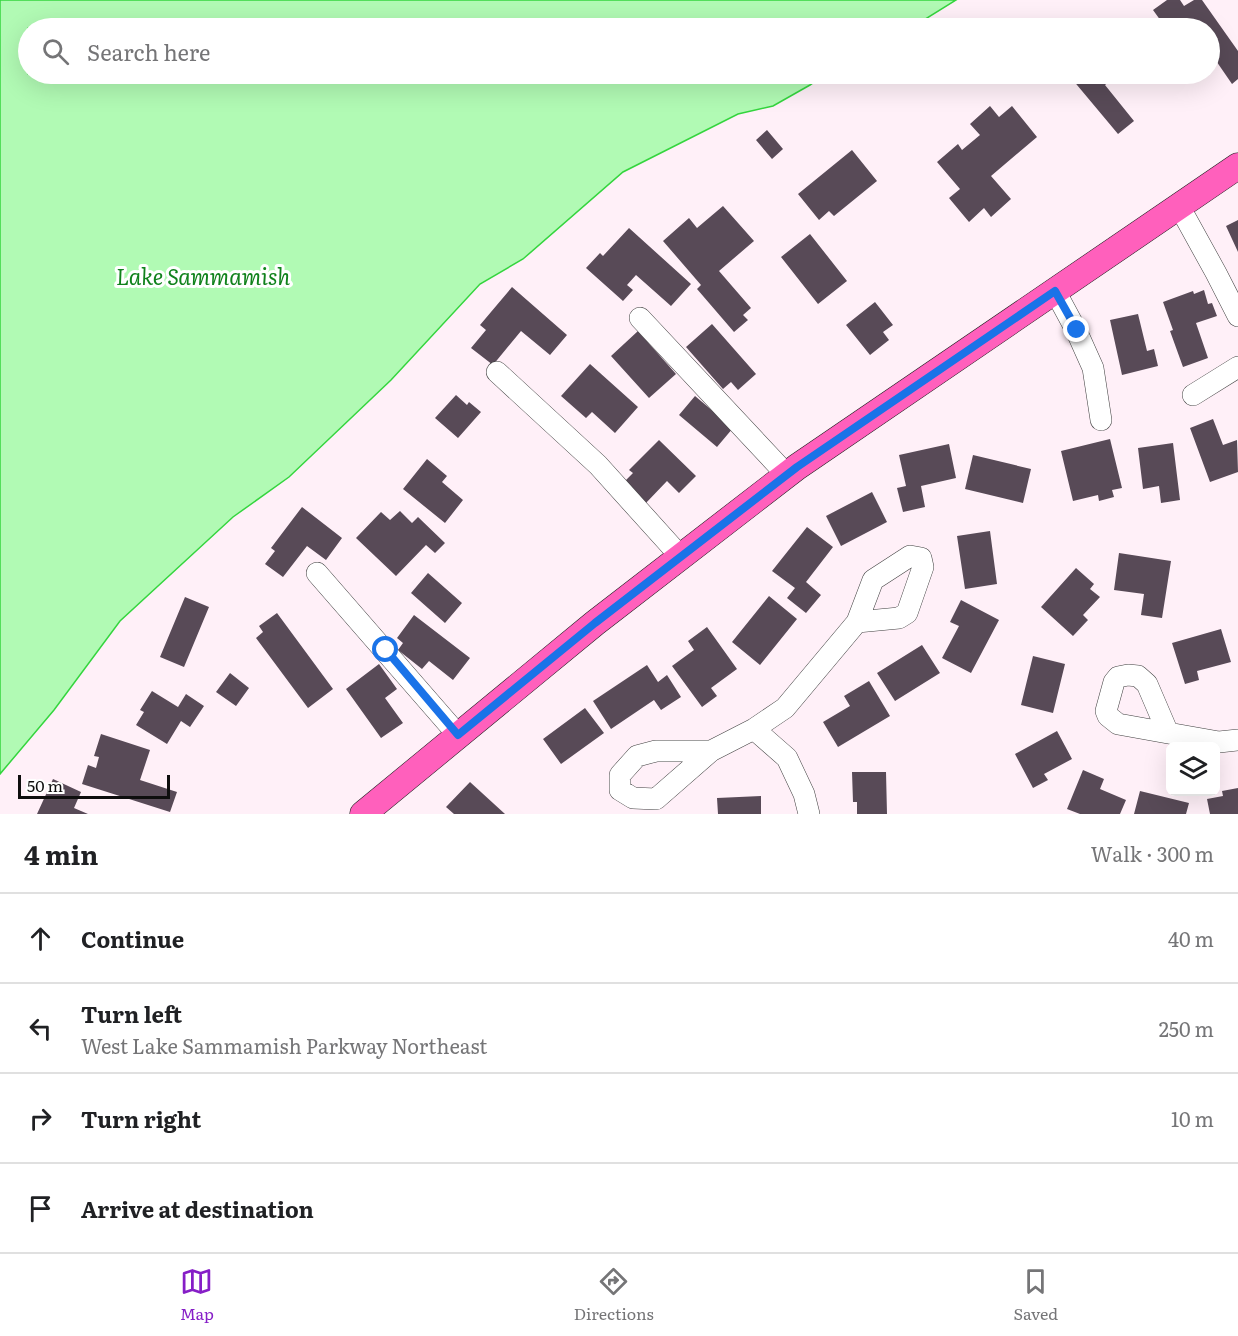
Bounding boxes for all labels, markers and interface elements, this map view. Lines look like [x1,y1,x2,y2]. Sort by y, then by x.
search box [18,18,1220,84]
icon: search [39,35,72,68]
text: Search here [87,35,210,68]
water label: Lake Sammamish [116,259,290,292]
route end [1063,316,1089,342]
route start [372,636,398,662]
map controls [1166,742,1220,796]
button: layers [1166,742,1220,796]
scale bar [18,772,170,800]
text: 50 m [27,773,63,797]
text: 4 min [24,834,98,873]
text: Walk · 300 m [1091,838,1214,868]
icon: ahead [24,922,57,955]
text: Continue [81,922,184,955]
text: 40 m [1168,923,1214,953]
text: Turn left [81,997,182,1030]
icon: left [24,1012,57,1045]
text: 250 m [1159,1013,1214,1043]
text: West Lake Sammamish Parkway Northeast [81,1030,487,1060]
icon: right [24,1102,57,1135]
text: Turn right [81,1102,201,1135]
text: 10 m [1171,1103,1214,1133]
icon: arrive [24,1192,57,1225]
text: Arrive at destination [81,1192,314,1225]
tab: Map [180,1265,214,1325]
tab: Directions [574,1265,654,1325]
tab: Saved [1014,1265,1058,1325]

